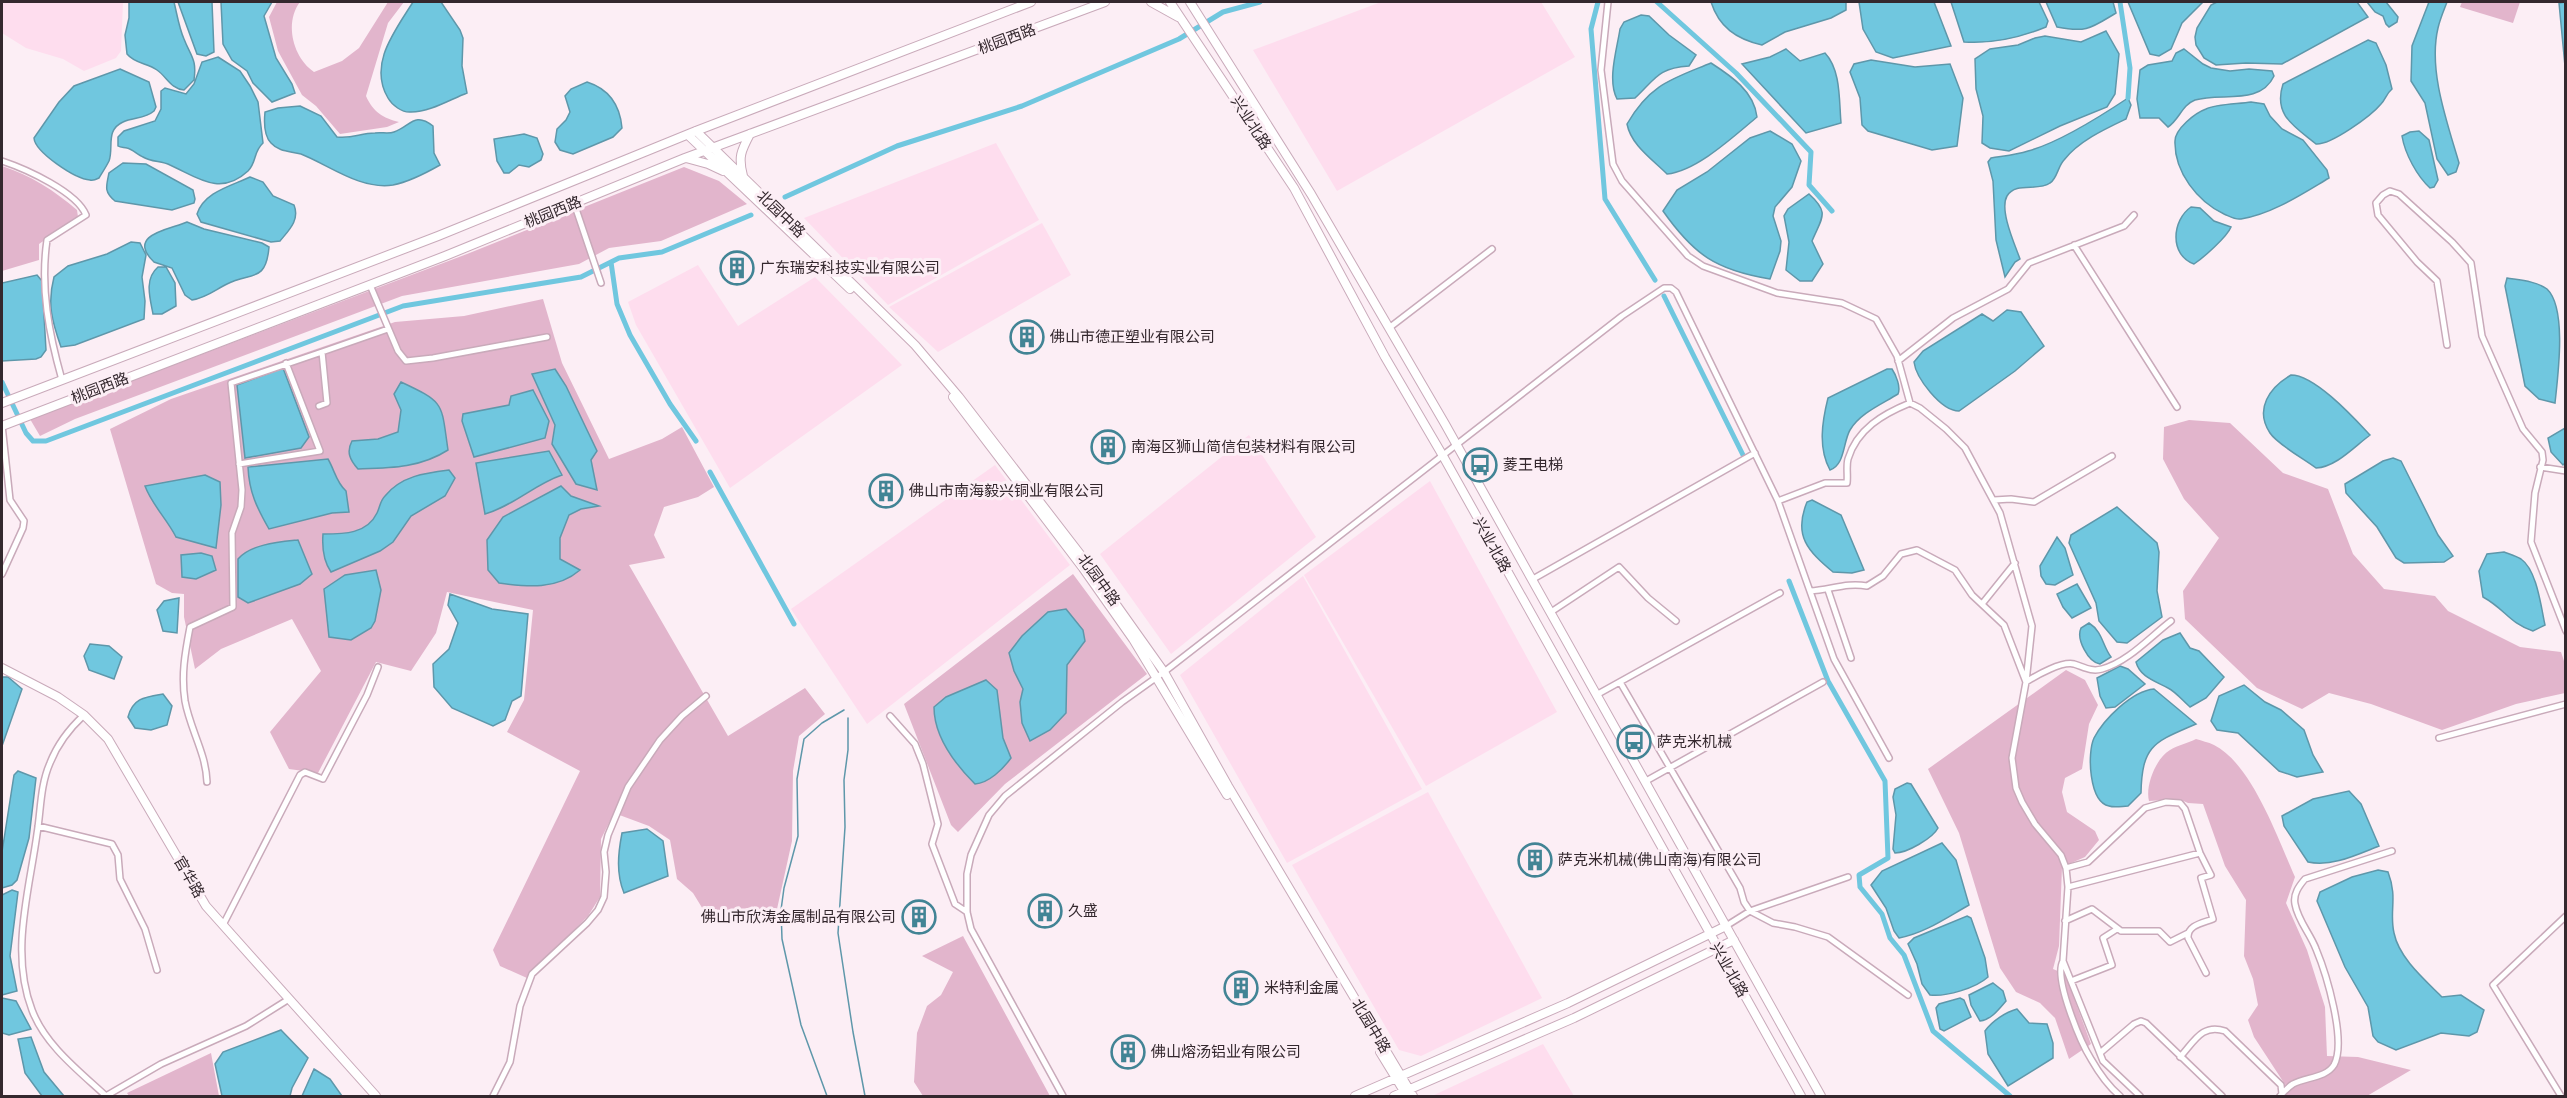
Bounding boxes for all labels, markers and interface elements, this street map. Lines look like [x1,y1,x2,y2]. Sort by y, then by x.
street label: 桃园西路 [975,18,1038,58]
street label: 兴业北路 [1227,92,1277,153]
street label: 北园中路 [753,185,810,241]
street label: 桃园西路 [521,191,584,232]
building icon: 广东瑞安科技实业有限公司 [719,250,755,286]
place label: 广东瑞安科技实业有限公司 [760,257,940,277]
building icon: 佛山市德正塑业有限公司 [1009,319,1045,355]
place label: 佛山市德正塑业有限公司 [1050,326,1215,346]
street label: 桃园西路 [68,367,131,407]
building icon: 南海区狮山简信包装材料有限公司 [1090,429,1126,465]
place label: 南海区狮山简信包装材料有限公司 [1131,436,1356,456]
bus stop icon: 菱王电梯 [1462,447,1498,483]
place label: 菱王电梯 [1503,454,1563,474]
building icon: 佛山市南海毅兴铜业有限公司 [868,473,904,509]
place label: 佛山市南海毅兴铜业有限公司 [909,480,1104,500]
street label: 兴业北路 [1470,513,1516,576]
street label: 北园中路 [1074,549,1126,610]
bus stop icon: 萨克米机械 [1616,724,1652,760]
place label: 萨克米机械 [1657,731,1732,751]
building icon: 萨克米机械(佛山南海)有限公司 [1517,842,1553,878]
place label: 萨克米机械(佛山南海)有限公司 [1558,849,1762,869]
street label: 官华路 [170,852,210,901]
building icon: 久盛 [1027,893,1063,929]
building icon: 佛山市欣涛金属制品有限公司 [901,899,937,935]
place label: 久盛 [1068,900,1098,920]
place label: 佛山市欣涛金属制品有限公司 [701,906,896,926]
street label: 兴业北路 [1706,939,1754,1000]
building icon: 米特利金属 [1223,970,1259,1006]
place label: 米特利金属 [1264,977,1339,997]
street label: 北园中路 [1348,995,1396,1056]
building icon: 佛山熔汤铝业有限公司 [1110,1034,1146,1070]
place label: 佛山熔汤铝业有限公司 [1151,1041,1301,1061]

